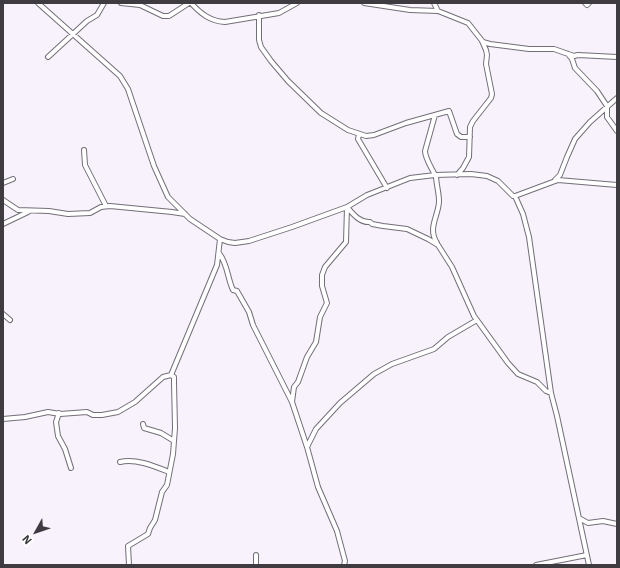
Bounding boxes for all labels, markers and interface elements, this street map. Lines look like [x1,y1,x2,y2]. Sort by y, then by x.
north arrow [16,512,56,552]
text: N [19,532,35,547]

